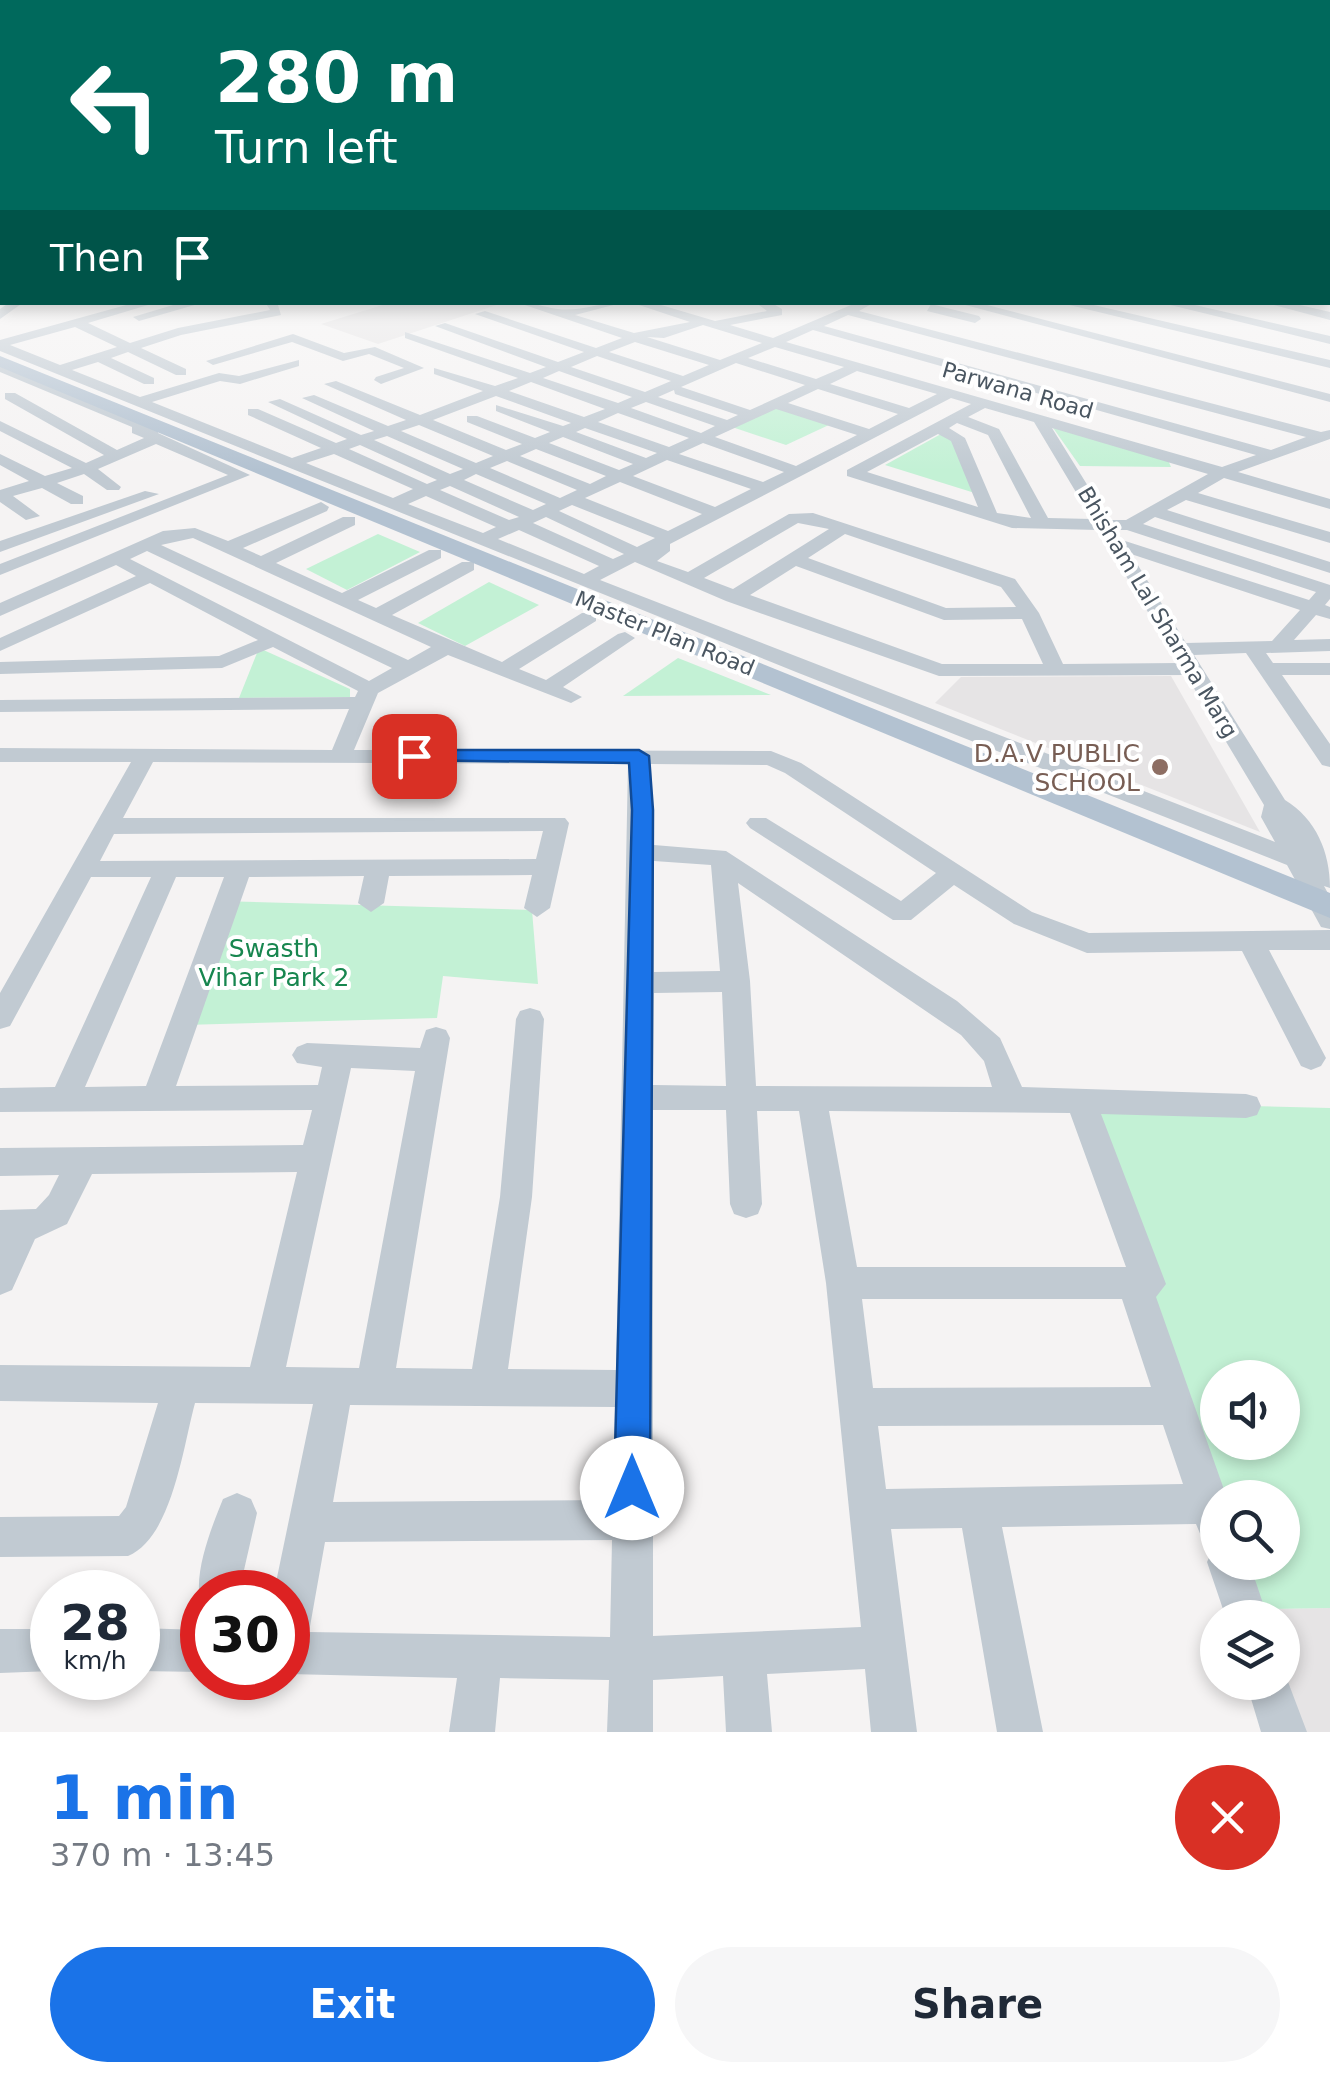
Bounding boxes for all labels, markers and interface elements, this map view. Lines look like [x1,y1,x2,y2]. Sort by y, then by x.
text: 280 m [215,37,458,119]
icon: left [50,40,180,170]
text: Turn left [215,121,398,174]
icon: arrive [165,230,220,285]
text: Then [50,236,145,280]
street label: Parwana Road [939,357,1096,424]
street label: Bhisham Lal Sharma Marg [1073,482,1243,742]
street label: Master Plan Road [572,586,758,681]
pin [372,714,457,799]
icon: arrive [387,729,442,784]
place label: D.A.V PUBLIC SCHOOL [974,739,1140,797]
marker: D.A.V PUBLIC SCHOOL [1149,756,1171,778]
park label: Swasth Vihar Park 2 [199,934,349,992]
map controls [1200,1360,1300,1700]
button: sound [1200,1360,1300,1460]
position arrow [580,1436,684,1540]
button: search [1200,1480,1300,1580]
speed limit sign: 30 [180,1570,310,1700]
text: 28 [60,1594,130,1652]
button: layers [1200,1600,1300,1700]
text: km/h [63,1646,127,1675]
text: 1 min [50,1763,238,1833]
button: close [1175,1765,1280,1870]
text: 370 m · 13:45 [50,1836,275,1874]
button: Exit [50,1947,655,2062]
button: Share [675,1947,1280,2062]

